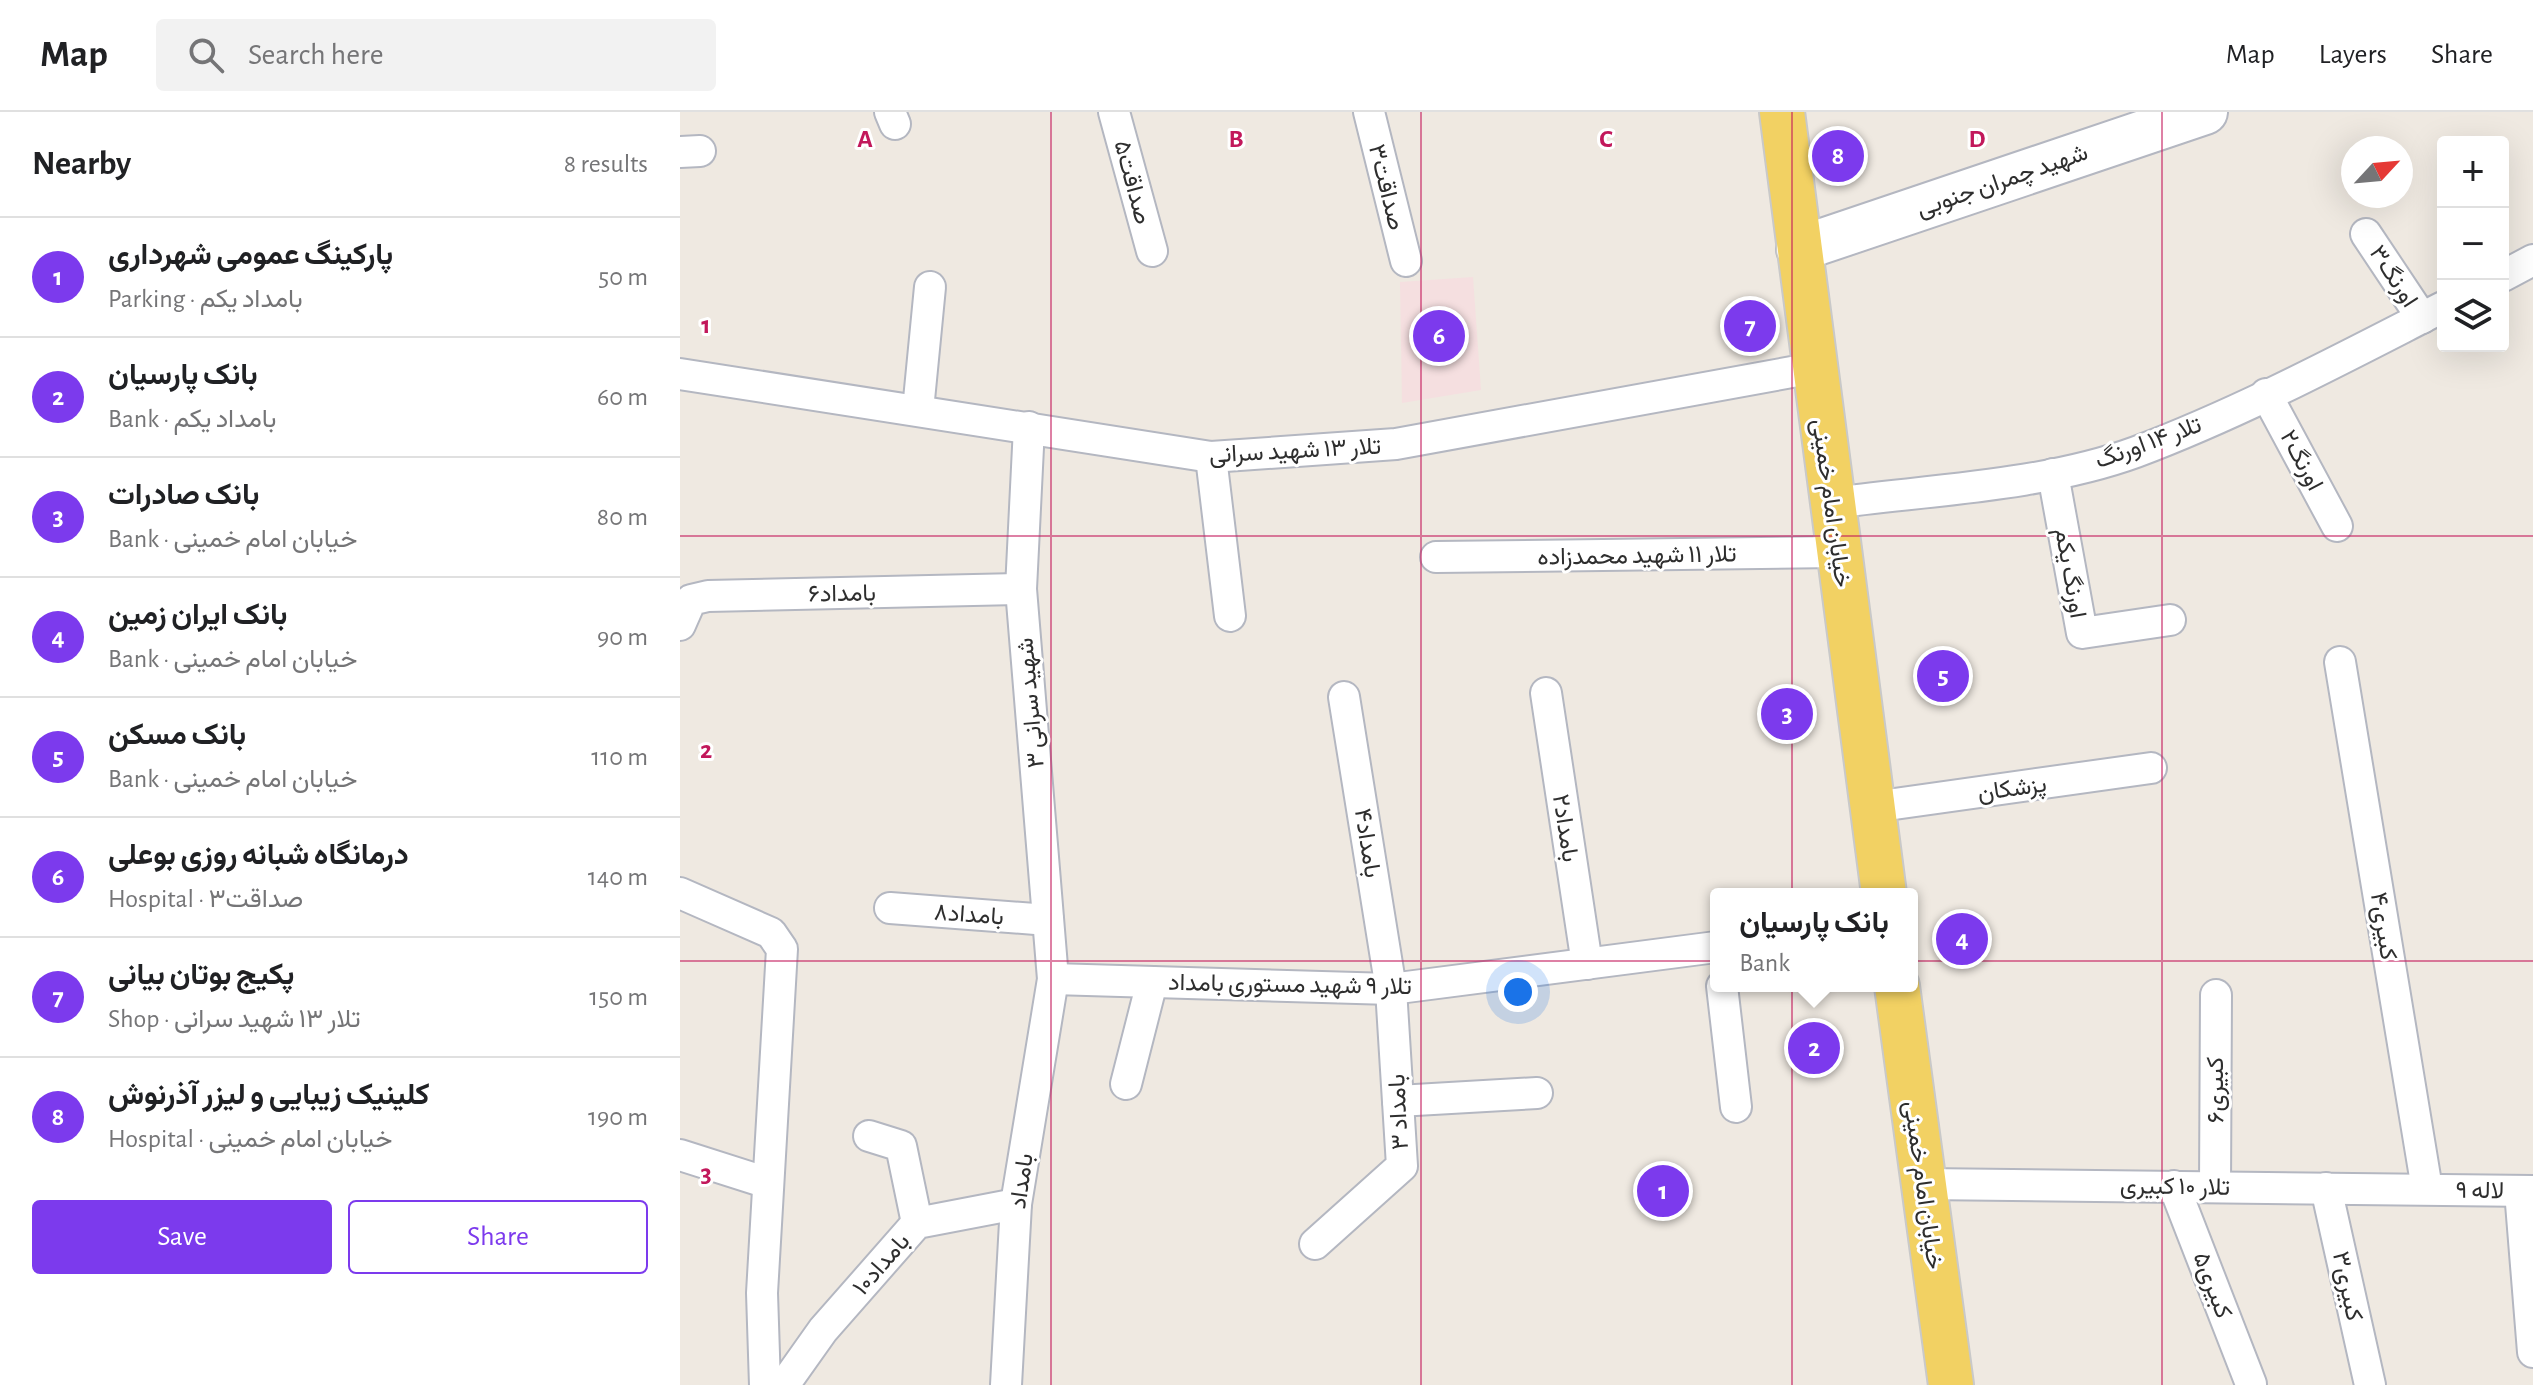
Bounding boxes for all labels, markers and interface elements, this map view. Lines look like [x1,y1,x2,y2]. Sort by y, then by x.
search box [156,19,716,91]
icon: search [184,33,228,77]
text: Map [40,36,108,74]
text: Search here [248,40,384,70]
text: Map [2226,41,2275,69]
text: Layers [2319,41,2387,69]
text: Share [2431,41,2493,69]
text: A [857,126,873,152]
text: B [1228,126,1244,152]
text: C [1599,126,1613,152]
pin: 8 [1812,126,1864,186]
text: D [1968,126,1986,152]
north arrow [2341,136,2413,208]
map controls [2437,136,2509,352]
button: + [2437,136,2509,208]
street label: صداقت۵ [1109,138,1155,227]
street label: شهید چمران جنوبی [1914,140,2092,224]
street label: صداقت۳ [1364,142,1408,233]
text: Nearby [32,147,131,181]
text: 8 results [564,151,648,177]
button: − [2437,208,2509,280]
text: پارکینگ عمومی شهرداری [108,240,393,270]
street label: اورنگ۳ [2363,241,2423,313]
text: 1 [53,264,63,290]
text: 50 m [598,264,648,290]
button: layers [2437,280,2509,352]
text: Parking · بامداد یکم [108,286,303,312]
pin: 7 [1724,296,1776,356]
pin: 6 [1413,306,1465,366]
text: 1 [701,312,711,338]
text: بانک پارسیان [108,360,258,390]
text: 2 [52,384,64,410]
text: 60 m [597,384,648,410]
text: Bank · بامداد یکم [108,406,276,432]
street label: تلار ۱۴ اورنگ [2092,412,2206,475]
street label: خیابان امام خمینی [1804,417,1855,589]
street label: اورنگ۲ [2274,426,2328,496]
street label: تلار ۱۳ شهید سرانی [1208,435,1382,469]
text: بانک صادرات [108,480,259,510]
text: 3 [52,504,64,530]
text: 80 m [597,504,648,530]
text: Bank · خیابان امام خمینی [108,526,357,552]
street label: اورنگ یکم [2047,526,2091,621]
street label: تلار ۱۱ شهید محمدزاده [1537,542,1737,572]
street label: بامداد۶ [808,581,876,608]
text: بانک ایران زمین [108,600,287,630]
text: 4 [51,624,65,650]
text: 90 m [597,624,648,650]
street label: شهید سرانی ۳ [1013,637,1051,769]
text: Bank · خیابان امام خمینی [108,646,357,672]
pin: 5 [1917,646,1969,706]
pin: 3 [1761,684,1813,744]
text: بانک مسکن [108,720,246,750]
text: 2 [700,737,712,763]
text: 5 [52,744,64,770]
text: 110 m [591,744,648,770]
text: Bank · خیابان امام خمینی [108,766,357,792]
street label: پزشکان [1976,772,2049,809]
street label: بامداد۲ [1547,792,1582,864]
street label: بامداد۴ [1349,807,1384,880]
text: درمانگاه شبانه روزی بوعلی [108,840,409,870]
text: 6 [52,864,64,890]
text: 140 m [588,864,648,890]
text: Hospital · صداقت۳ [108,886,303,912]
popup [1710,888,1918,992]
street label: کبیری۴ [2364,890,2400,962]
street label: بامداد۸ [933,901,1005,930]
text: بانک پارسیان [1739,908,1889,938]
pin: 4 [1936,909,1988,969]
text: Bank [1739,950,1790,976]
text: پکیج بوتان بیانی [108,960,294,990]
street label: تلار ۹ شهید مستوری بامداد [1168,971,1412,1001]
your location [1498,972,1538,1012]
text: 7 [52,984,64,1010]
text: 150 m [589,984,648,1010]
text: Shop · تلار ۱۳ شهید سرانی [108,1006,361,1032]
pin: 2 [1788,1018,1840,1078]
street label: کبیری۶ [2204,1057,2230,1123]
street label: بامداد ۳ [1385,1073,1414,1150]
text: کلینیک زیبایی و لیزر آذرنوش [108,1080,430,1110]
street label: خیابان امام خمینی [1896,1099,1947,1271]
text: 8 [52,1104,64,1130]
text: 190 m [588,1104,648,1130]
text: Hospital · خیابان امام خمینی [108,1126,392,1152]
street label: بامداد [1006,1152,1039,1211]
text: 3 [700,1161,712,1187]
pin: 1 [1637,1161,1689,1221]
street label: تلار ۱۰ کبیری [2120,1174,2230,1202]
street label: لاله ۹ [2456,1179,2504,1203]
button: Save [32,1200,332,1274]
button: Share [348,1200,648,1274]
street label: بامداد۱۰ [849,1229,916,1301]
street label: کبیری۵ [2187,1249,2236,1323]
street label: کبیری۳ [2326,1249,2366,1324]

